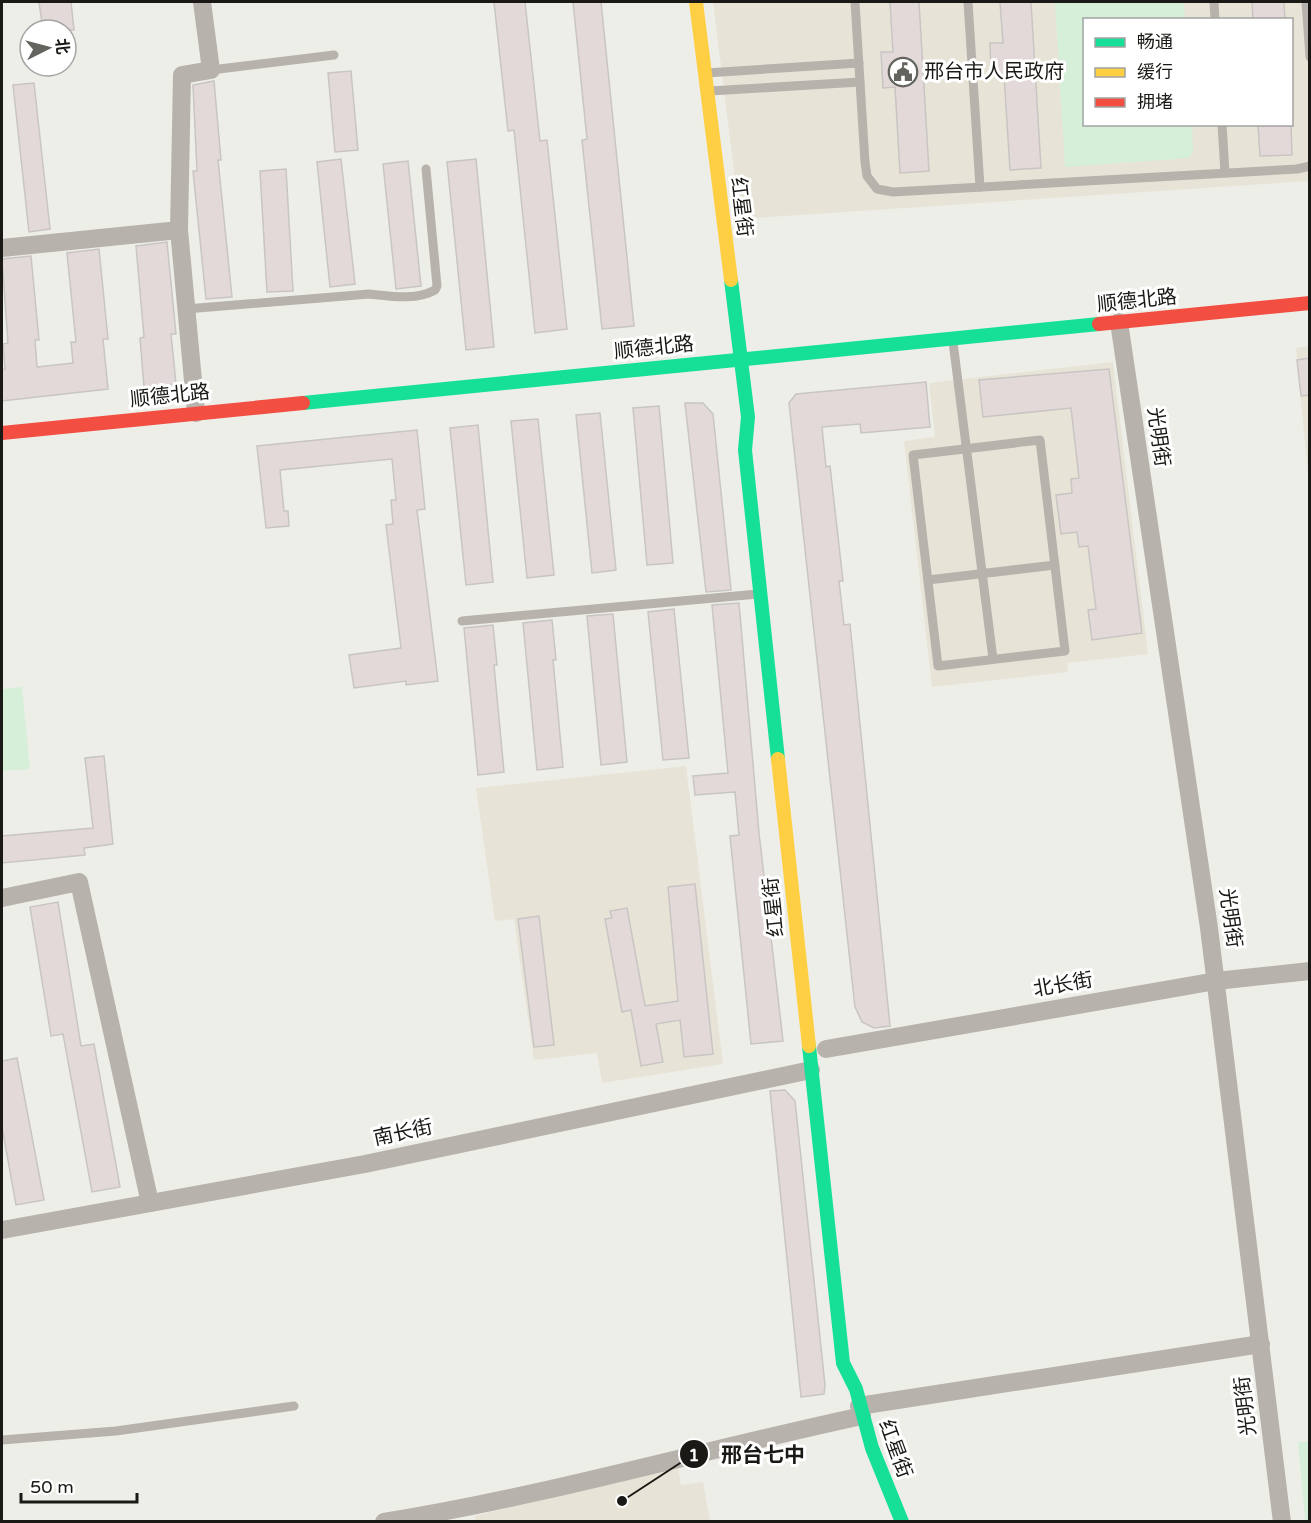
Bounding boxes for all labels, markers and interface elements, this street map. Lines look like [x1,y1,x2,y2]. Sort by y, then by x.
north arrow [18,18,78,78]
legend [1083,18,1293,126]
text: 畅通 [1137,31,1173,53]
text: 北 [51,38,73,56]
public building icon: 邢台市人民政府 [887,56,919,88]
place label: 邢台市人民政府 [924,60,1064,84]
text: 缓行 [1137,61,1173,83]
text: 拥堵 [1137,91,1173,113]
street label: 红星街 [725,176,757,238]
street label: 顺德北路 [1096,285,1178,317]
street label: 顺德北路 [613,332,695,364]
street label: 顺德北路 [129,380,211,412]
street label: 光明街 [1142,406,1174,468]
street label: 红星街 [759,876,789,938]
street label: 光明街 [1214,887,1246,949]
street label: 北长街 [1031,968,1095,1002]
street label: 南长街 [371,1115,435,1151]
street label: 光明街 [1230,1375,1262,1437]
street label: 红星街 [873,1417,917,1481]
callout: 邢台七中 [679,1435,817,1474]
text: 邢台七中 [721,1443,805,1468]
text: 1 [688,1444,700,1466]
scale bar [21,1466,136,1504]
text: 50 m [30,1476,74,1498]

